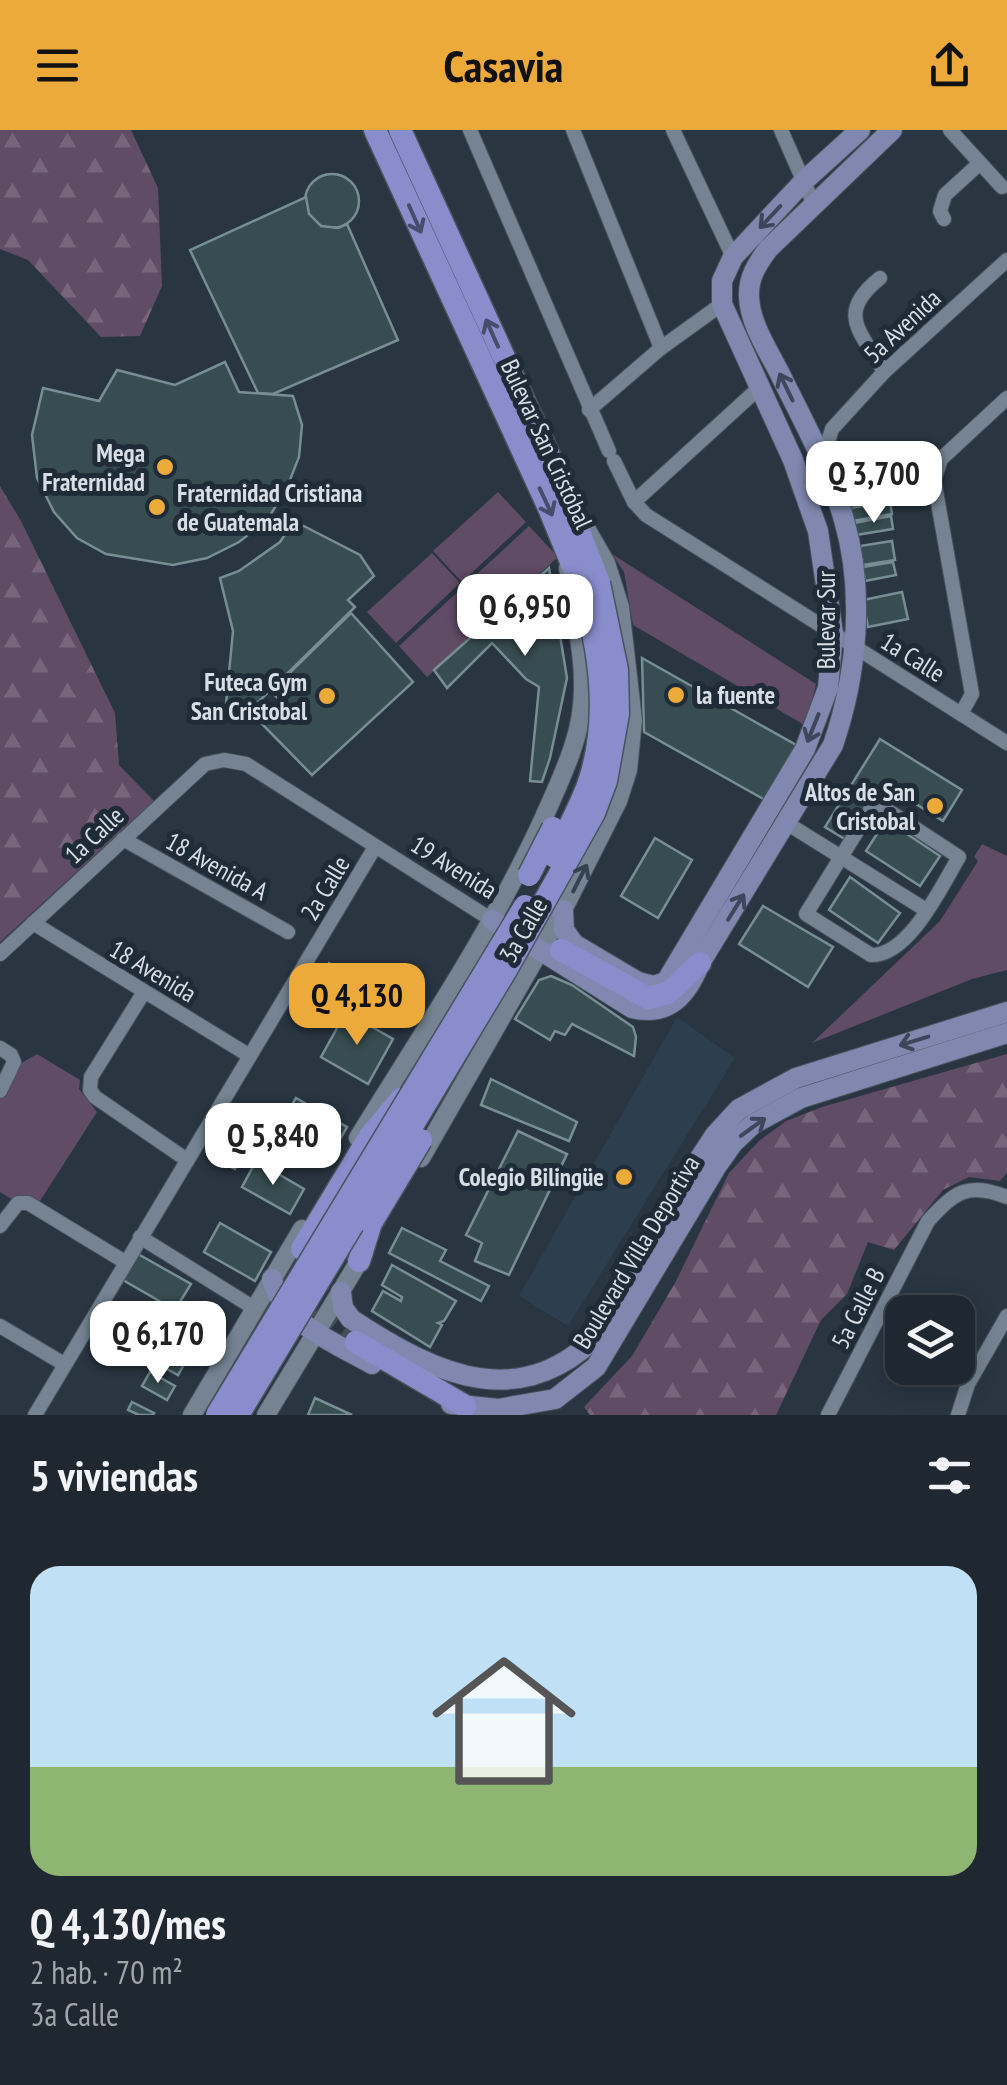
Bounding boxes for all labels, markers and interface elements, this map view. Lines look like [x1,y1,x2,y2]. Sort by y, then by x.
text: Casavia [444,36,563,94]
icon: menu [30,38,85,93]
icon: share [922,38,977,93]
one-way arrow [407,203,425,234]
one-way arrow [759,204,782,229]
street label: 5a Avenida [857,282,947,370]
one-way arrow [482,318,500,349]
street label: Bulevar San Cristóbal [494,354,600,534]
one-way arrow [776,373,795,403]
place label: Mega Fraternidad [42,437,145,498]
pin: Q 3,700 [782,441,966,526]
text: Q 3,700 [828,452,920,494]
marker: Mega Fraternidad [154,456,176,478]
place label: Fraternidad Cristiana de Guatemala [177,477,362,538]
one-way arrow [537,486,556,516]
marker: Fraternidad Cristiana de Guatemala [146,496,168,518]
street label: Bulevar Sur [810,571,842,669]
pin: Q 6,950 [433,574,617,659]
text: Q 6,950 [479,585,571,627]
street label: 1a Calle [875,625,951,689]
place label: Futeca Gym San Cristobal [191,666,308,727]
place label: la fuente [696,679,775,711]
marker: la fuente [665,684,687,706]
marker: Futeca Gym San Cristobal [316,685,338,707]
one-way arrow [803,712,821,742]
place label: Altos de San Cristobal [804,776,916,837]
marker: Altos de San Cristobal [924,795,946,817]
street label: 1a Calle [58,800,130,870]
street label: 18 Avenida A [160,825,274,907]
street label: 19 Avenida [405,828,503,906]
street label: 2a Calle [293,850,357,926]
one-way arrow [571,863,590,893]
street label: 3a Calle [492,892,554,968]
one-way arrow [725,893,746,922]
street label: 18 Avenida [104,933,202,1009]
pin: Q 4,130 [265,963,449,1048]
text: Q 4,130 [311,974,403,1016]
one-way arrow [899,1033,930,1051]
pin: Q 5,840 [181,1103,365,1188]
text: Q 5,840 [227,1114,319,1156]
one-way arrow [739,1117,766,1138]
street label: Boulevard Villa Deportiva [566,1150,706,1354]
place label: Colegio Bilingüe [459,1161,604,1193]
marker: Colegio Bilingüe [613,1166,635,1188]
street label: 5a Calle B [824,1262,892,1354]
map controls [885,1295,975,1385]
button: layers [885,1295,975,1385]
pin: Q 6,170 [66,1301,250,1386]
text: Q 6,170 [112,1312,204,1354]
text: 5 viviendas [30,1448,198,1503]
icon: filters [922,1448,977,1503]
icon: home [414,1631,594,1811]
text: Q 4,130/mes [30,1896,226,1951]
text: 2 hab. · 70 m² [30,1951,183,1993]
text: 3a Calle [30,1993,119,2035]

